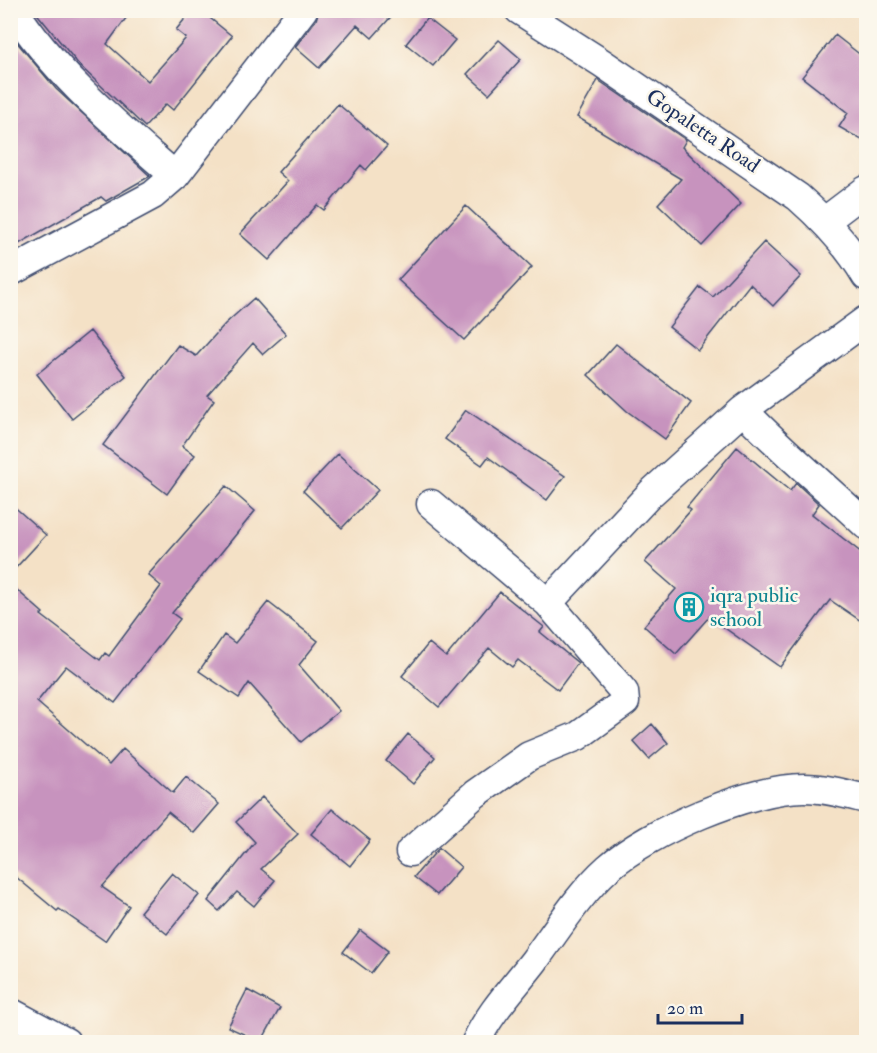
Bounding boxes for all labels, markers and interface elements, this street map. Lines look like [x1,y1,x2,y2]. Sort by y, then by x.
street label: Gopaletta Road [641,83,766,179]
place label: iqra public school [710,582,799,633]
building icon: iqra public school [673,591,705,623]
scale bar [658,987,742,1025]
text: 20 m [667,997,703,1020]

